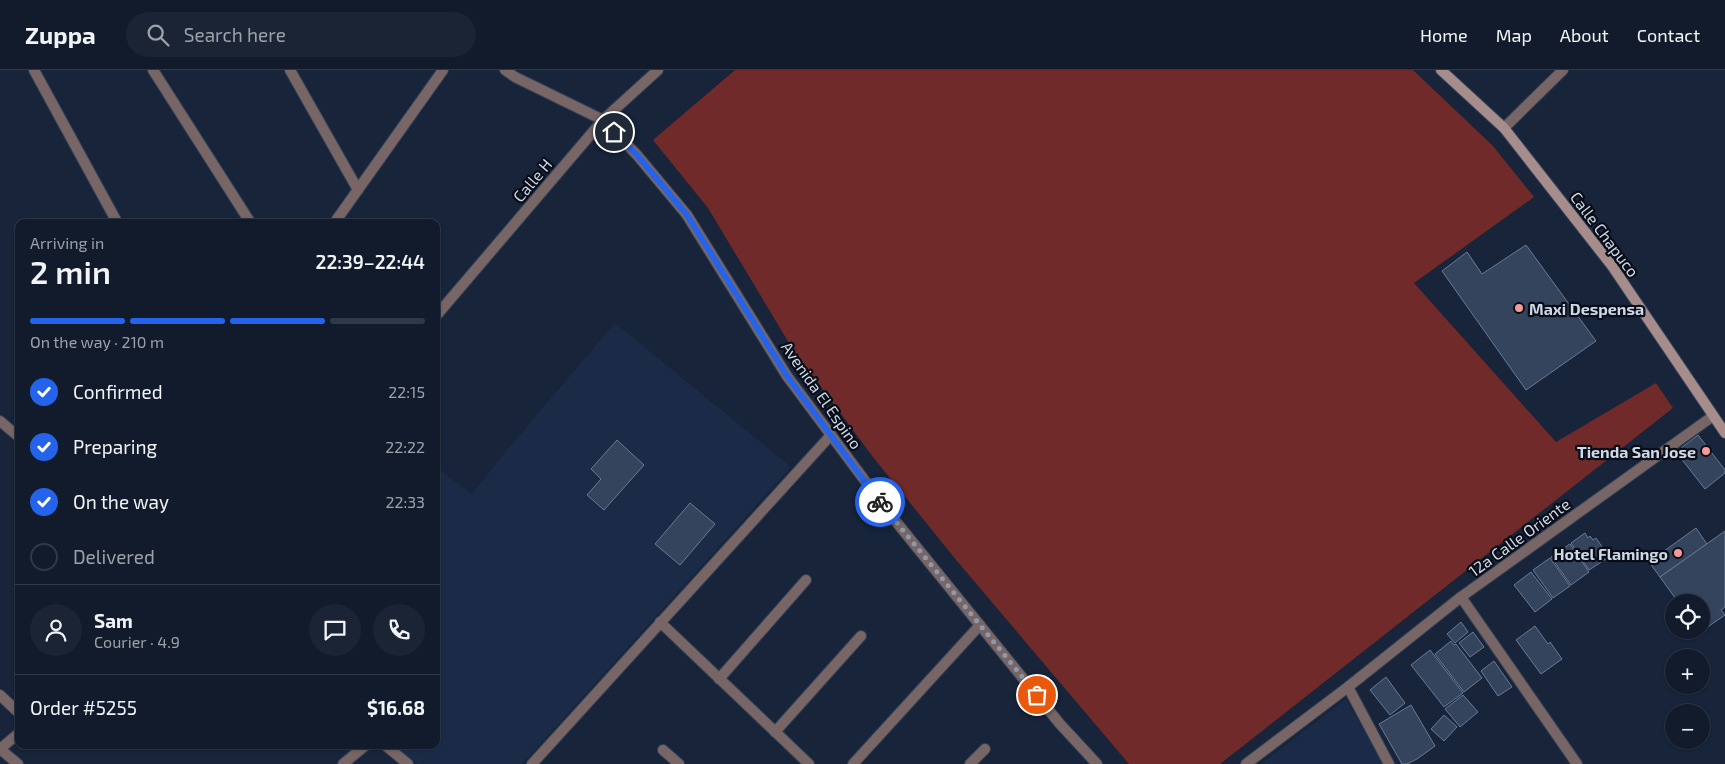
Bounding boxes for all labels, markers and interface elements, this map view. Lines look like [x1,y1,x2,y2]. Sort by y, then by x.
search box [126,12,476,57]
text: Zuppa [25,20,96,49]
icon: search [144,21,172,49]
text: Search here [184,23,286,46]
text: Home [1420,24,1468,46]
text: Map [1496,24,1532,46]
text: About [1560,24,1609,46]
text: Contact [1637,24,1700,46]
pin [593,111,635,153]
icon: home [600,118,628,146]
street label: Calle H [509,155,555,205]
street label: Calle Chapuco [1567,188,1643,280]
text: Arriving in [30,233,104,252]
text: 22:39–22:44 [316,250,425,273]
text: 2 min [30,252,111,290]
place label: Maxi Despensa [1529,299,1644,318]
marker: Maxi Despensa [1513,302,1525,314]
text: On the way · 210 m [30,332,164,351]
street label: Avenida El Espino [778,338,866,452]
icon: check [30,378,58,406]
text: Confirmed [73,380,163,403]
text: 22:15 [388,382,425,401]
icon: check [30,433,58,461]
text: Preparing [73,435,157,458]
text: 22:22 [385,437,425,456]
place label: Tienda San Jose [1577,442,1696,461]
marker: Tienda San Jose [1700,445,1712,457]
courier [855,477,905,527]
icon: check [30,488,58,516]
icon: bike [866,488,894,516]
text: On the way [73,490,169,513]
text: 22:33 [385,492,425,511]
street label: 12a Calle Oriente [1464,494,1574,580]
place label: Hotel Flamingo [1554,544,1668,563]
text: Delivered [73,545,155,568]
marker: Hotel Flamingo [1672,547,1684,559]
map controls [1665,594,1710,749]
button: locate [1665,594,1710,639]
button: person [30,604,82,656]
button: chat [309,604,361,656]
button: phone [373,604,425,656]
text: Sam [94,609,133,632]
text: Courier · 4.9 [94,632,180,651]
button: + [1665,649,1710,694]
pin [1016,674,1058,716]
icon: bag [1023,681,1051,709]
text: Order #5255 [30,696,137,719]
text: $16.68 [367,696,425,719]
button: − [1665,704,1710,749]

